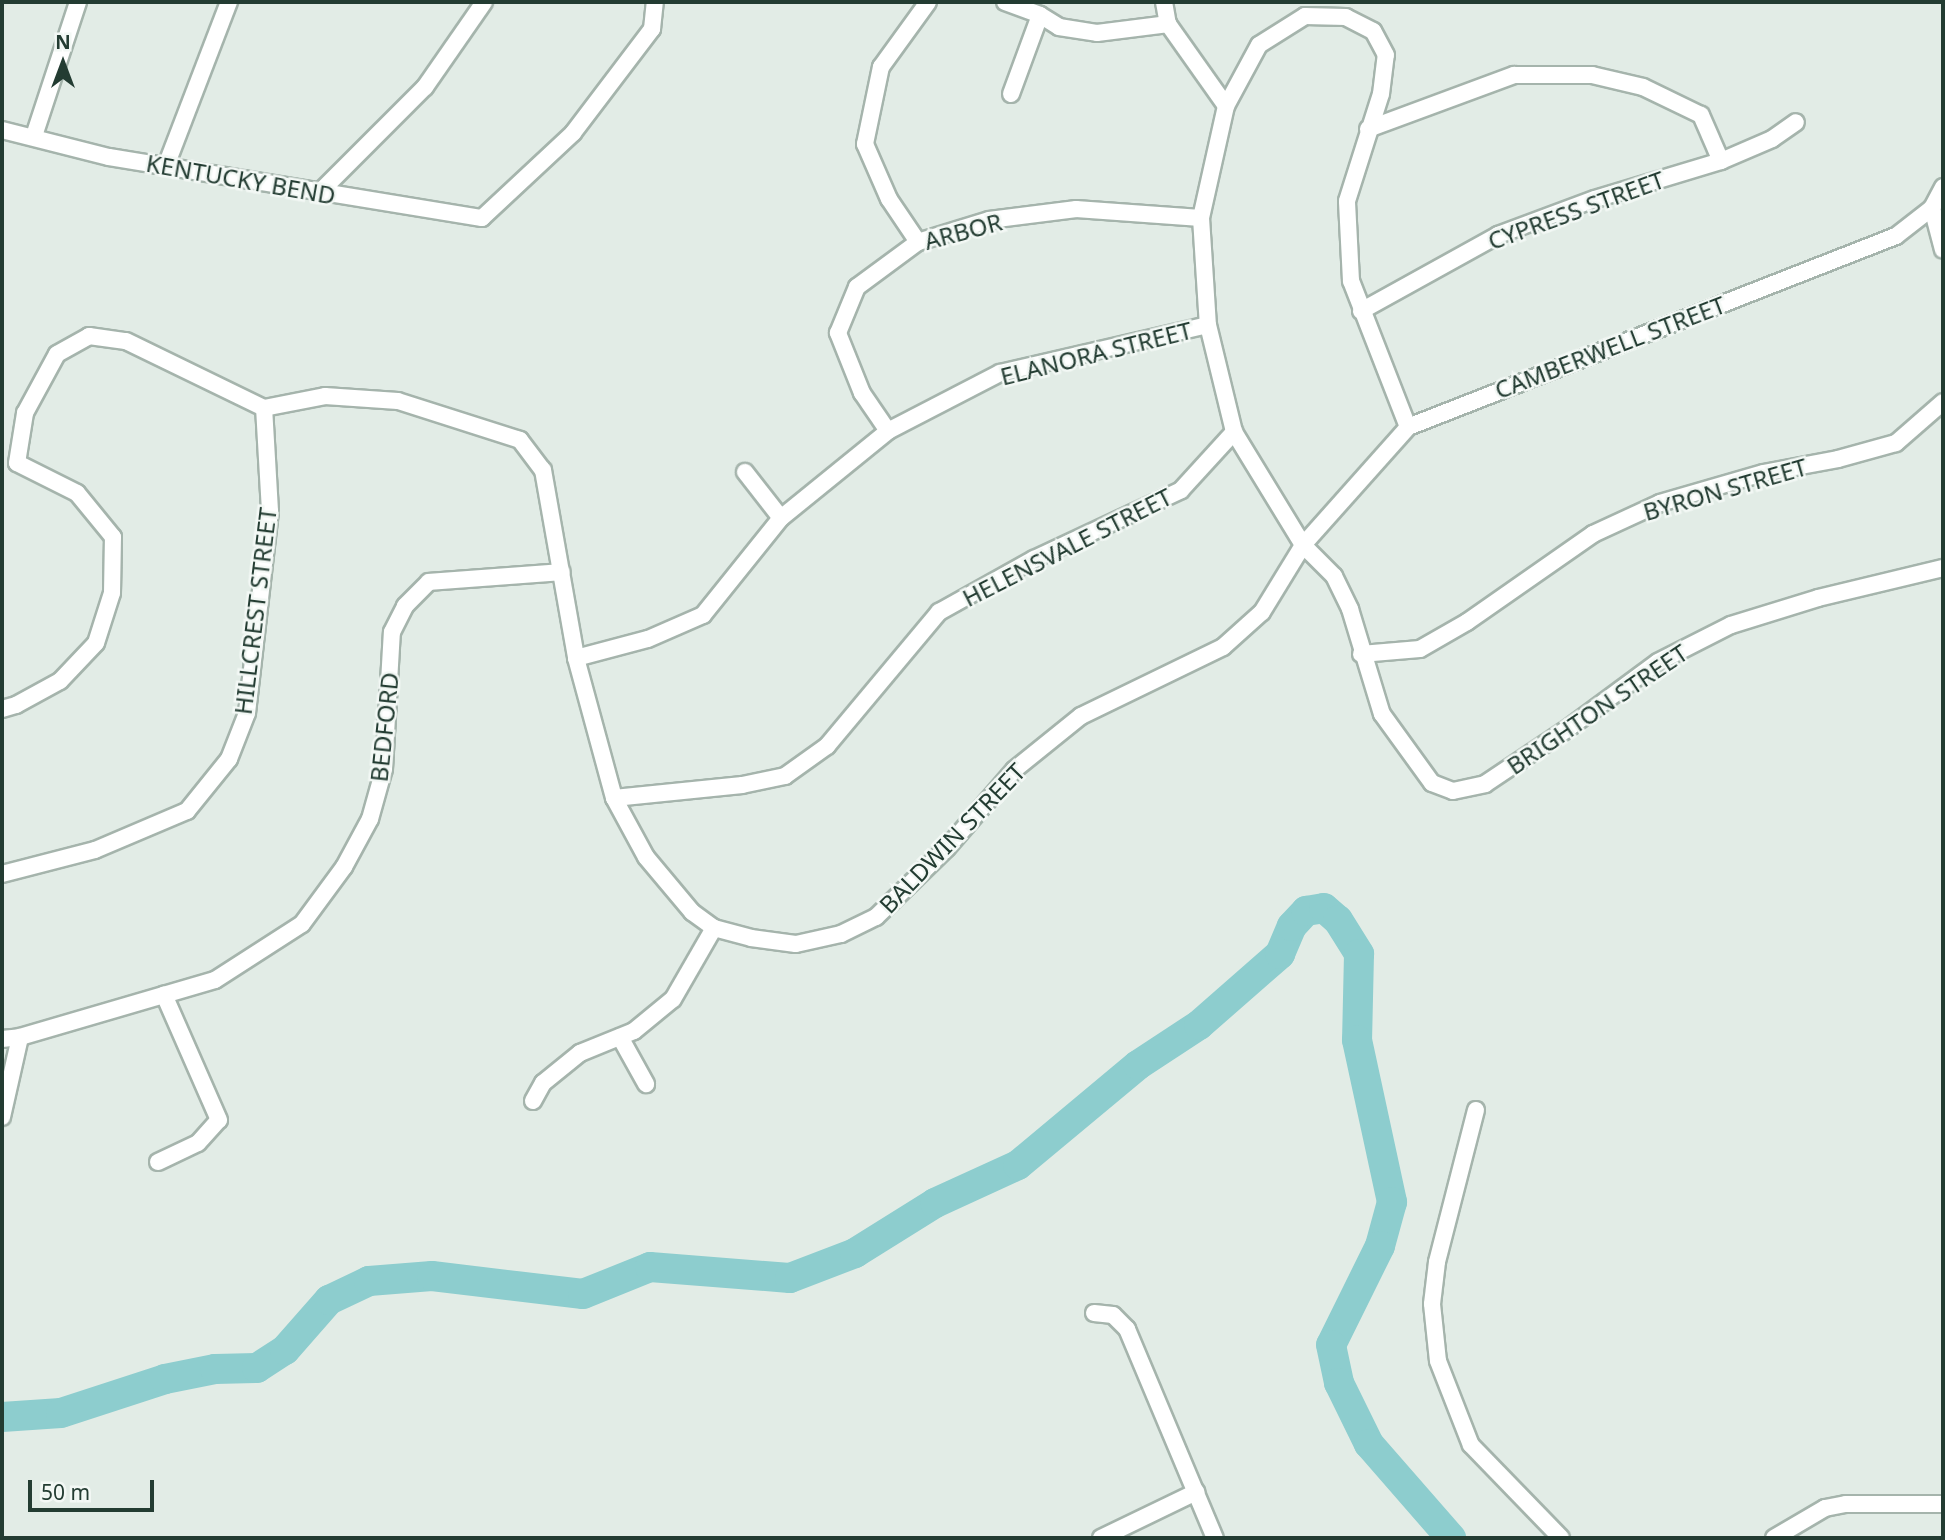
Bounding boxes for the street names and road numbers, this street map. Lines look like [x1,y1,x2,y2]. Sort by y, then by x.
street label: KENTUCKY BEND [144,148,338,210]
street label: CYPRESS STREET [1484,165,1668,255]
street label: ARBOR [921,207,1005,255]
street label: CAMBERWELL STREET [1491,290,1729,404]
street label: ELANORA STREET [997,315,1195,391]
street label: BYRON STREET [1640,452,1810,526]
street label: HELENSVALE STREET [958,482,1176,612]
street label: HILLCREST STREET [228,506,282,716]
street label: BRIGHTON STREET [1501,638,1693,780]
street label: BEDFORD [364,671,404,783]
street label: BALDWIN STREET [873,757,1031,919]

